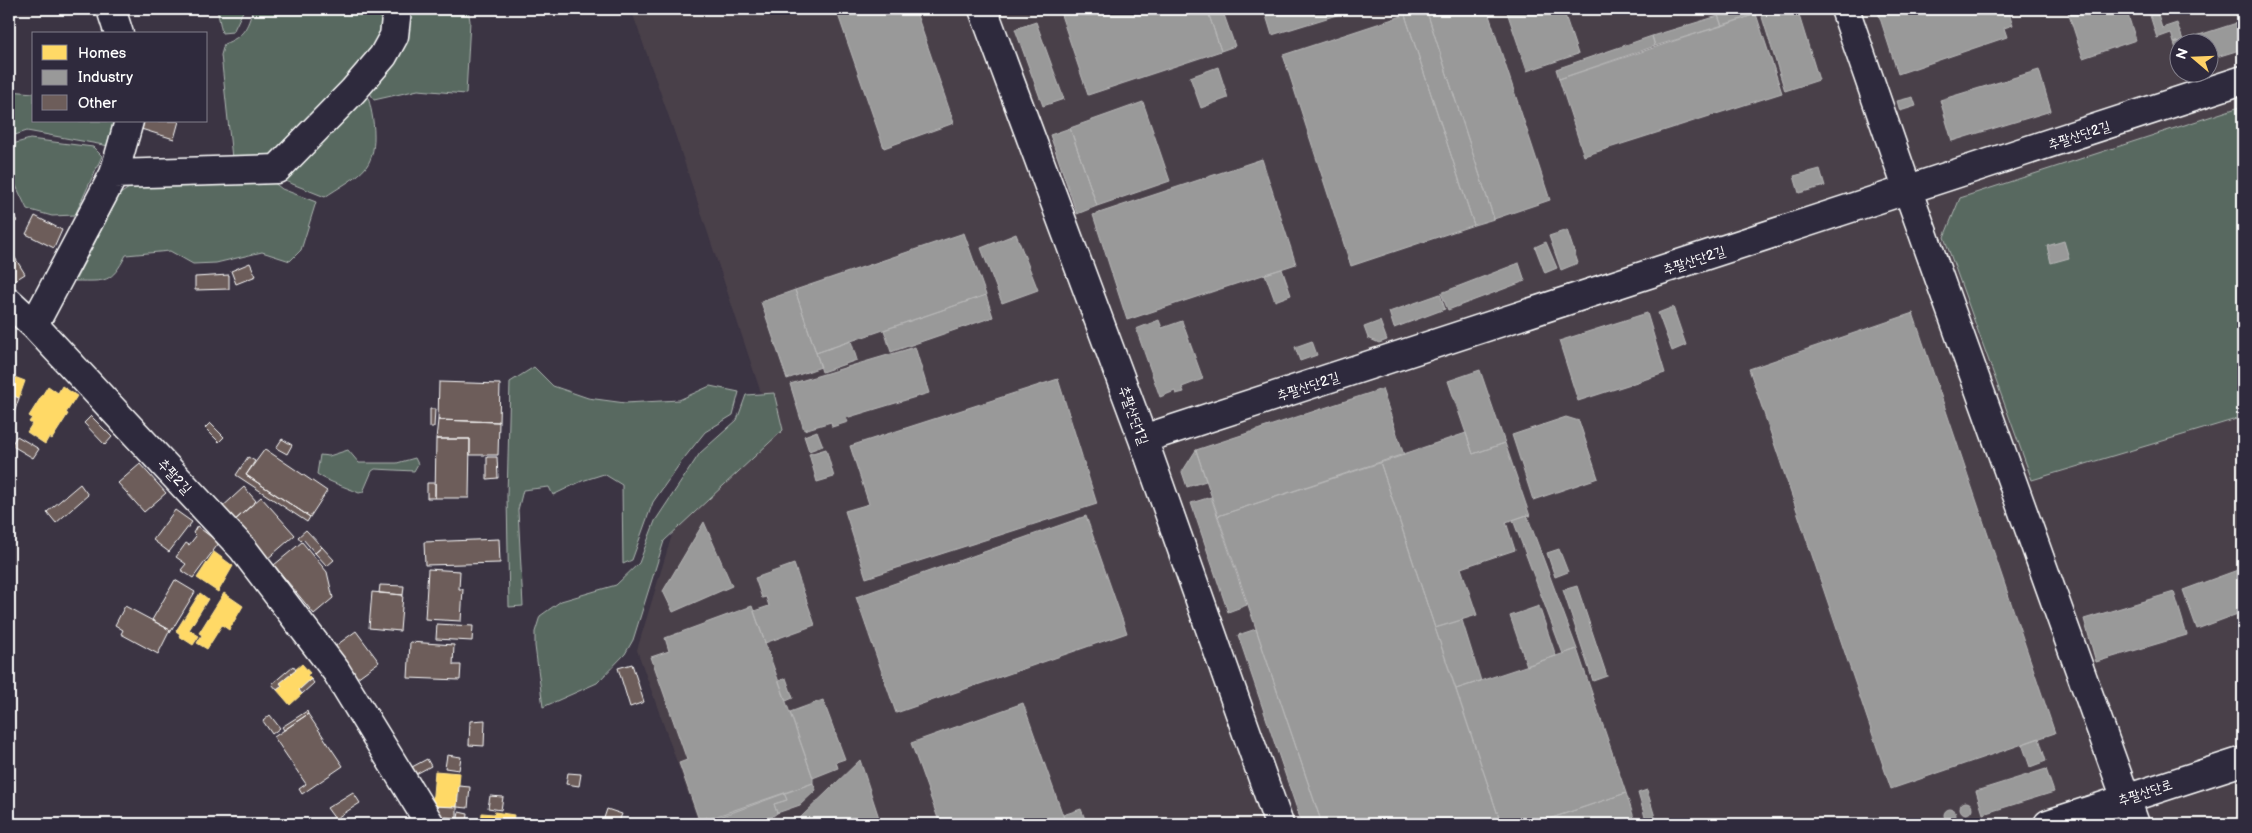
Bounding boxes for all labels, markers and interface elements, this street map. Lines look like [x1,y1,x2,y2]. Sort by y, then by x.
legend [32,32,208,122]
north arrow [2170,32,2220,82]
text: Homes [78,44,127,63]
text: N [2172,46,2192,62]
text: Industry [78,68,133,87]
text: Other [78,94,117,113]
street label: 추팔산단2길 [2046,117,2113,154]
street label: 추팔산단2길 [1661,242,1728,279]
street label: 추팔산단2길 [1275,368,1342,405]
street label: 추팔산단1길 [1115,383,1152,448]
street label: 추팔2길 [154,455,196,498]
street label: 추팔산단로 [2116,776,2175,809]

